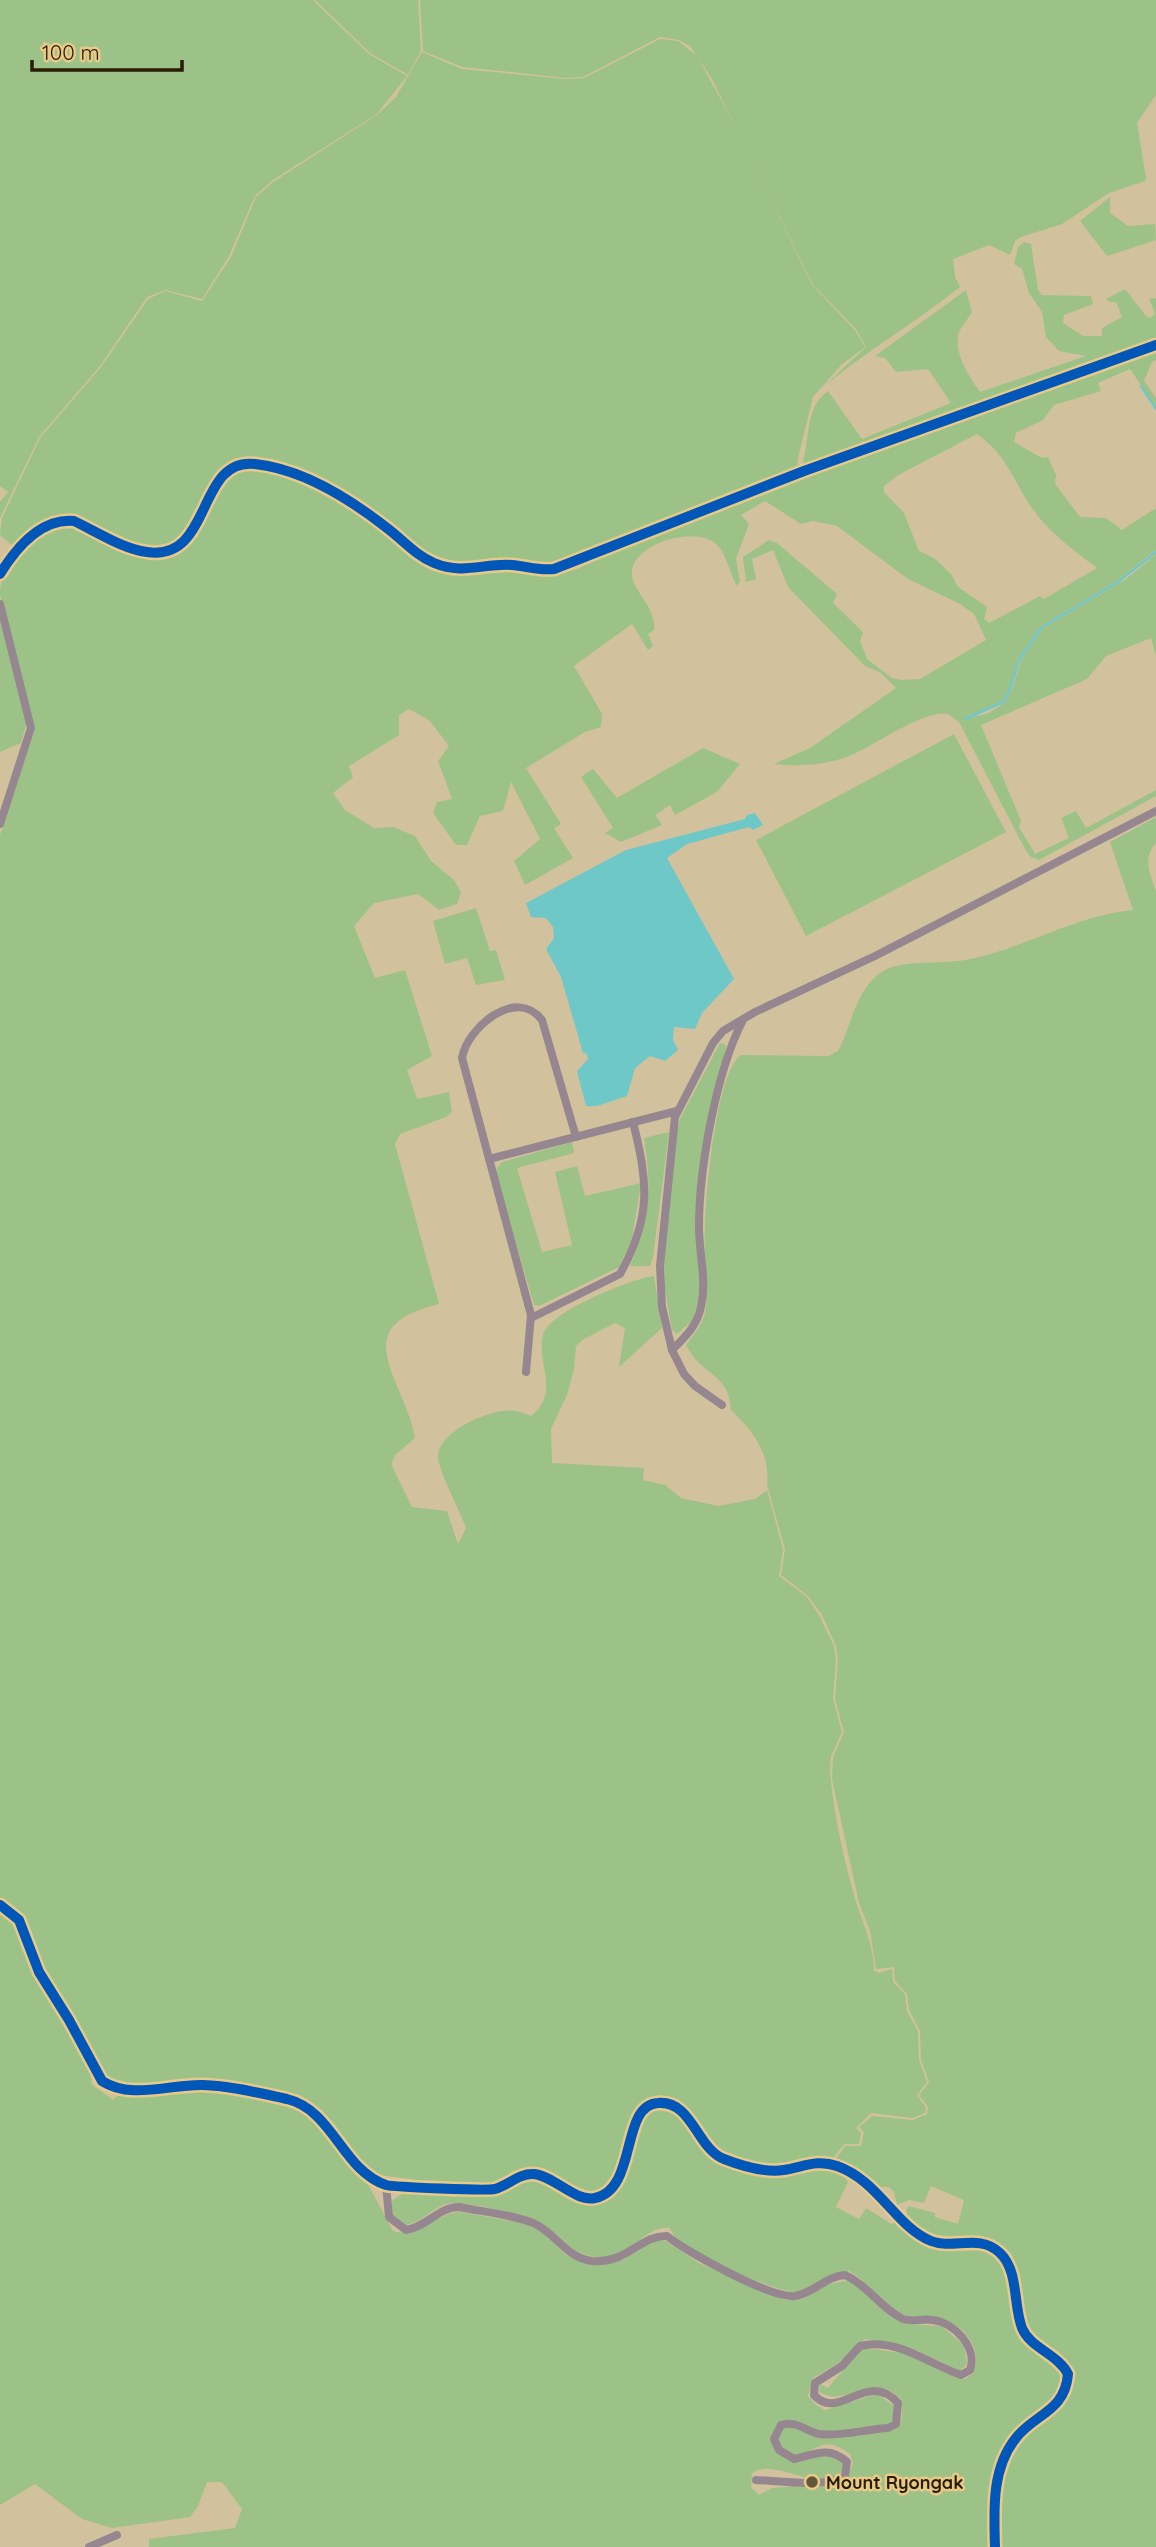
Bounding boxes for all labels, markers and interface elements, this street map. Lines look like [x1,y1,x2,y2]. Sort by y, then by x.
scale bar [32,28,182,72]
text: 100 m [42,39,100,65]
place label: Mount Ryongak [826,2471,963,2494]
marker: Mount Ryongak [804,2474,820,2490]

